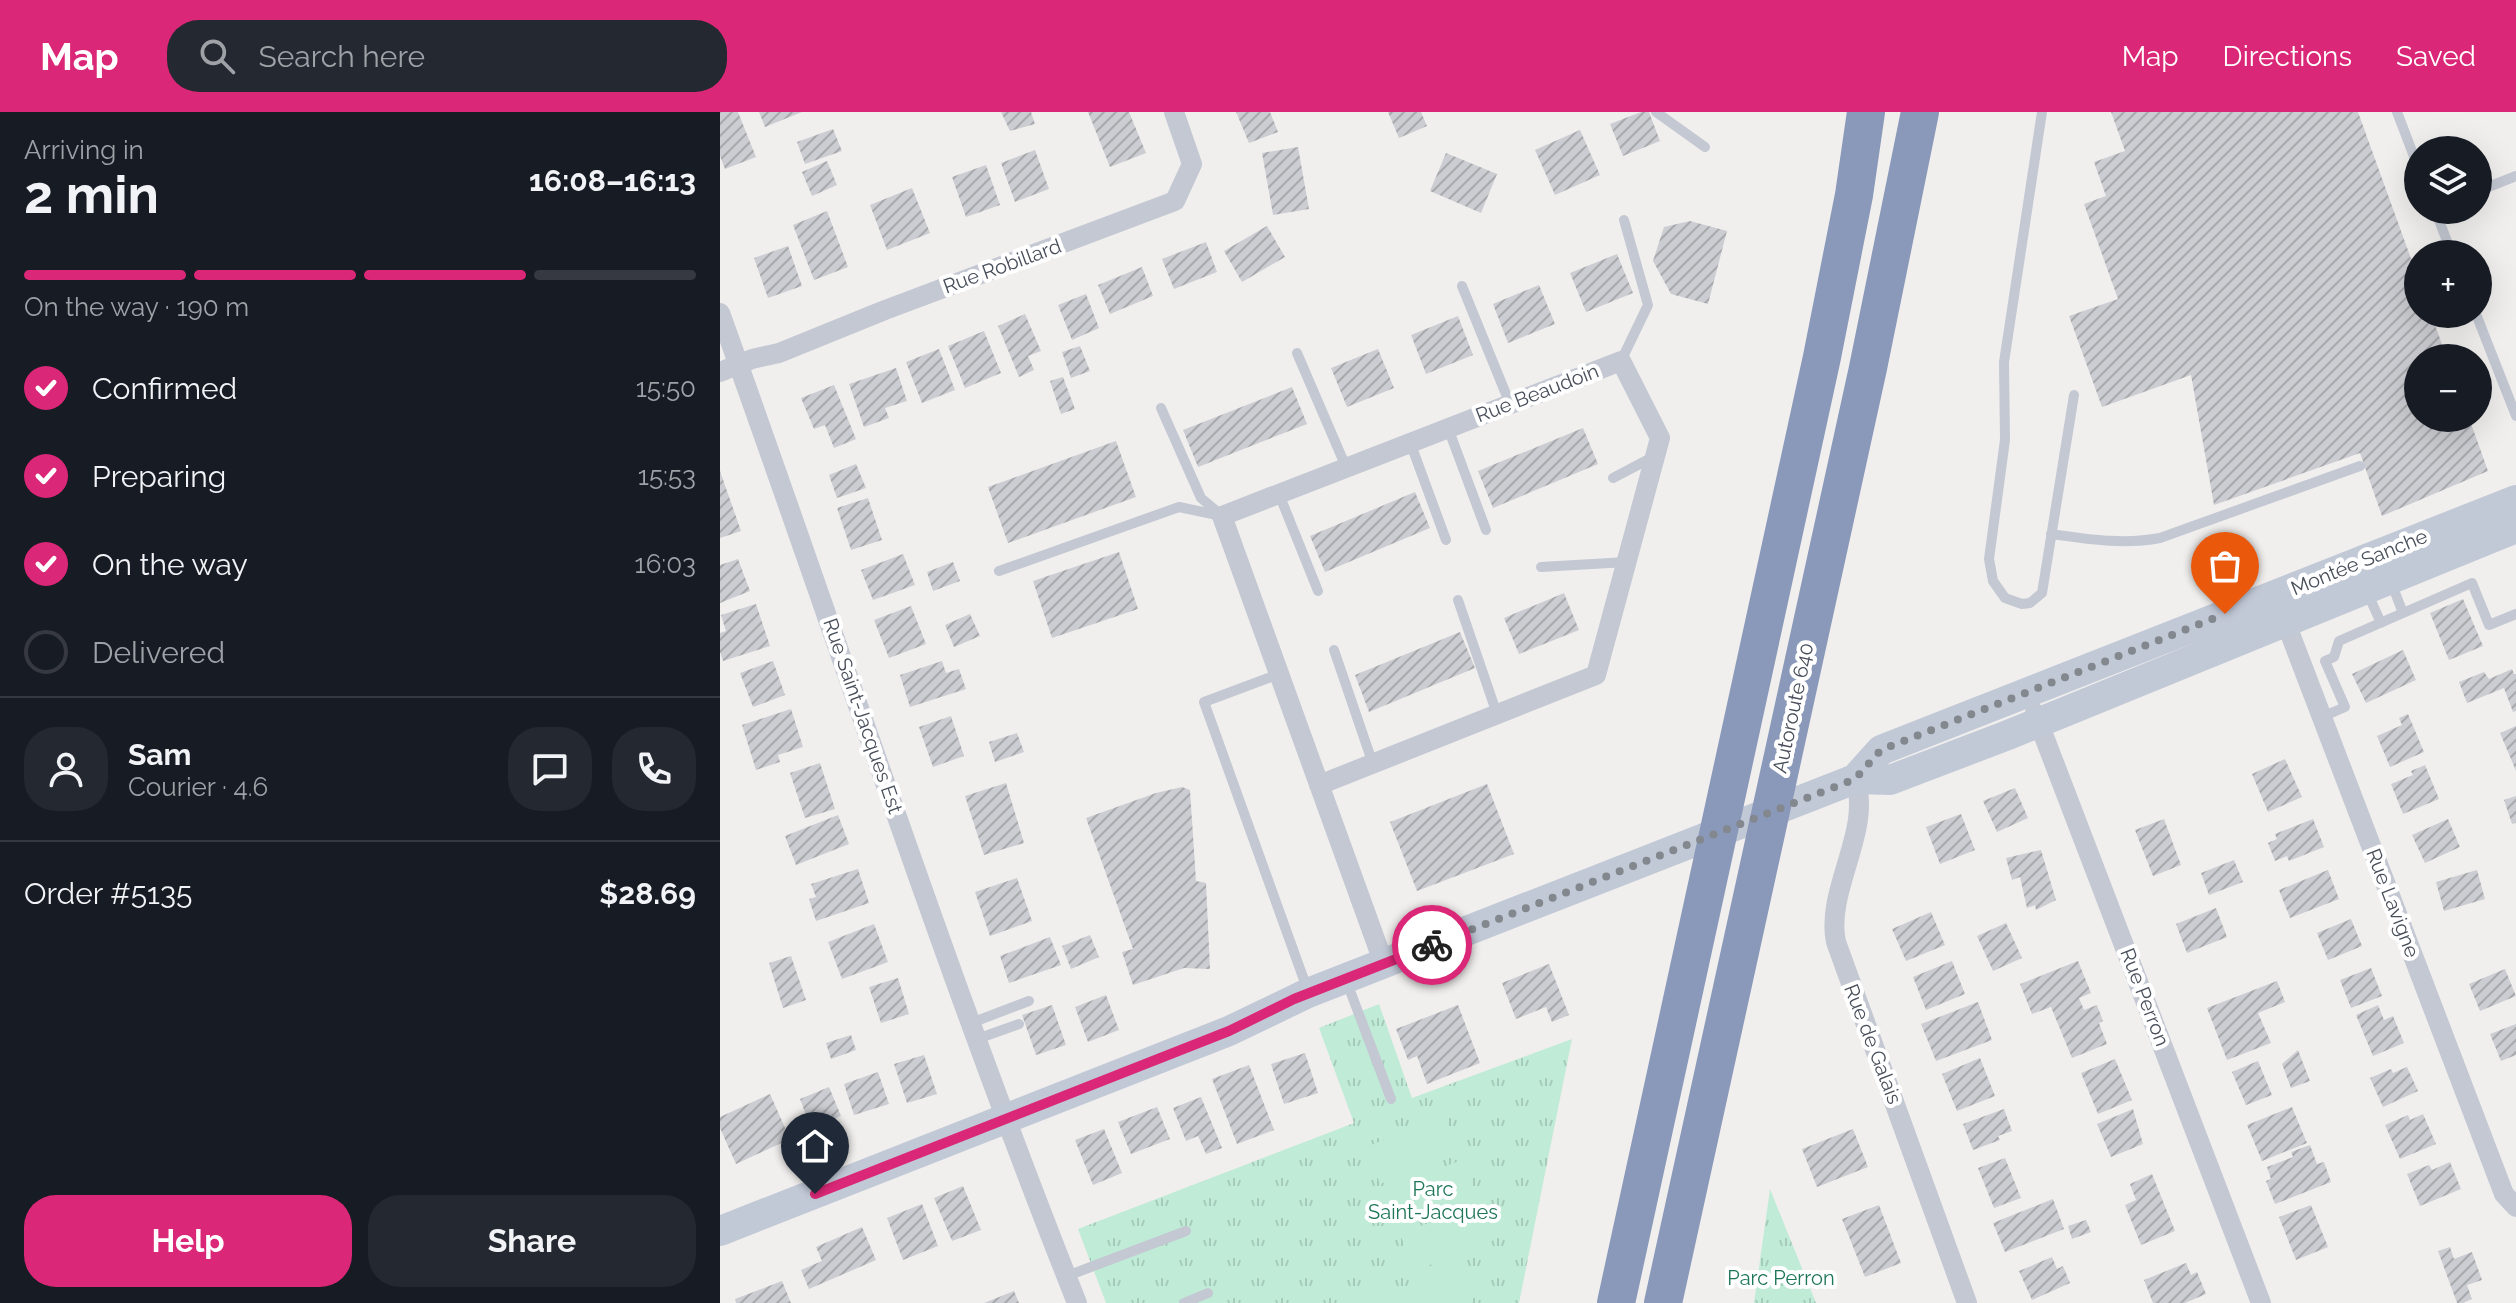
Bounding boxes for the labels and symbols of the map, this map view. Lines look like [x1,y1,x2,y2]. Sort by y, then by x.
street label: Rue Robillard [940,234,1064,298]
street label: Rue Beaudoin [1472,359,1602,427]
street label: Montée Sanche [2287,524,2431,600]
pin [2191,532,2259,614]
street label: Rue Saint-Jacques Est [818,615,908,817]
street label: Autoroute 640 [1767,641,1819,775]
street label: Rue Lavigne [2361,845,2425,961]
courier [1392,905,1472,985]
street label: Rue Perron [2115,945,2175,1049]
street label: Rue de Galais [1839,981,1907,1107]
pin [781,1112,849,1194]
park label: Parc Saint-Jacques [1368,1177,1498,1224]
park label: Parc Perron [1727,1266,1835,1290]

